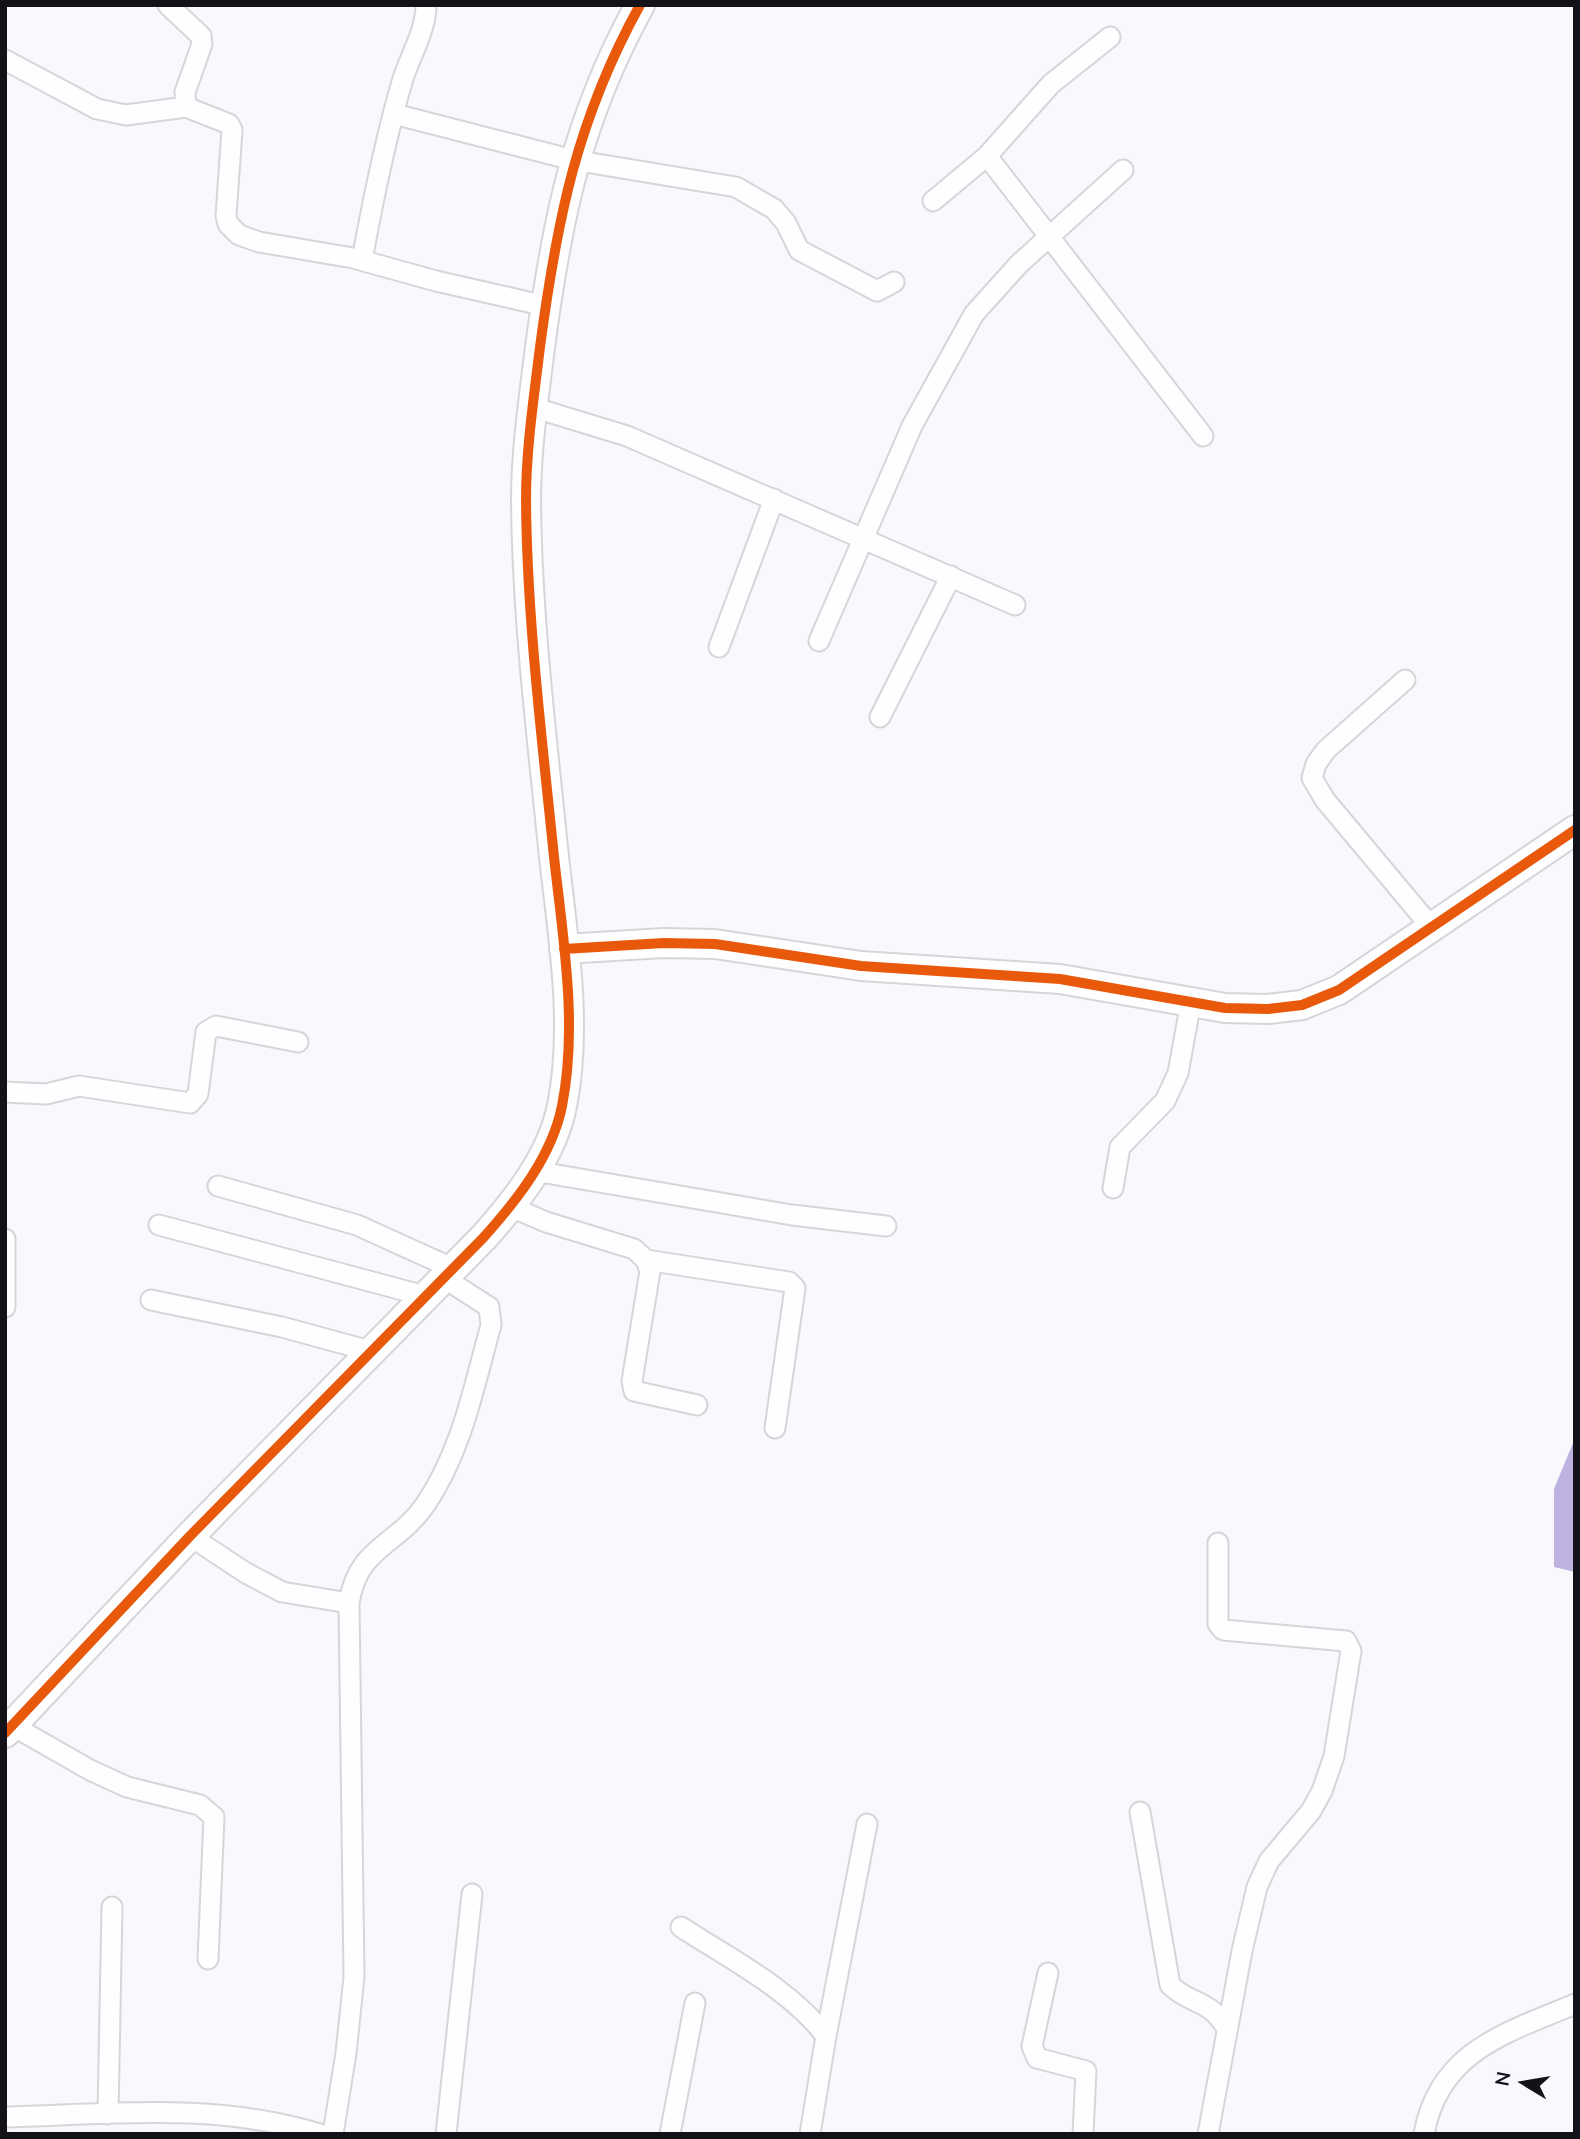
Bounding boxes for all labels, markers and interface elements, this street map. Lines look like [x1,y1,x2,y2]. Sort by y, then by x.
north arrow [1489,2048,1559,2118]
text: N [1489,2070,1518,2088]

